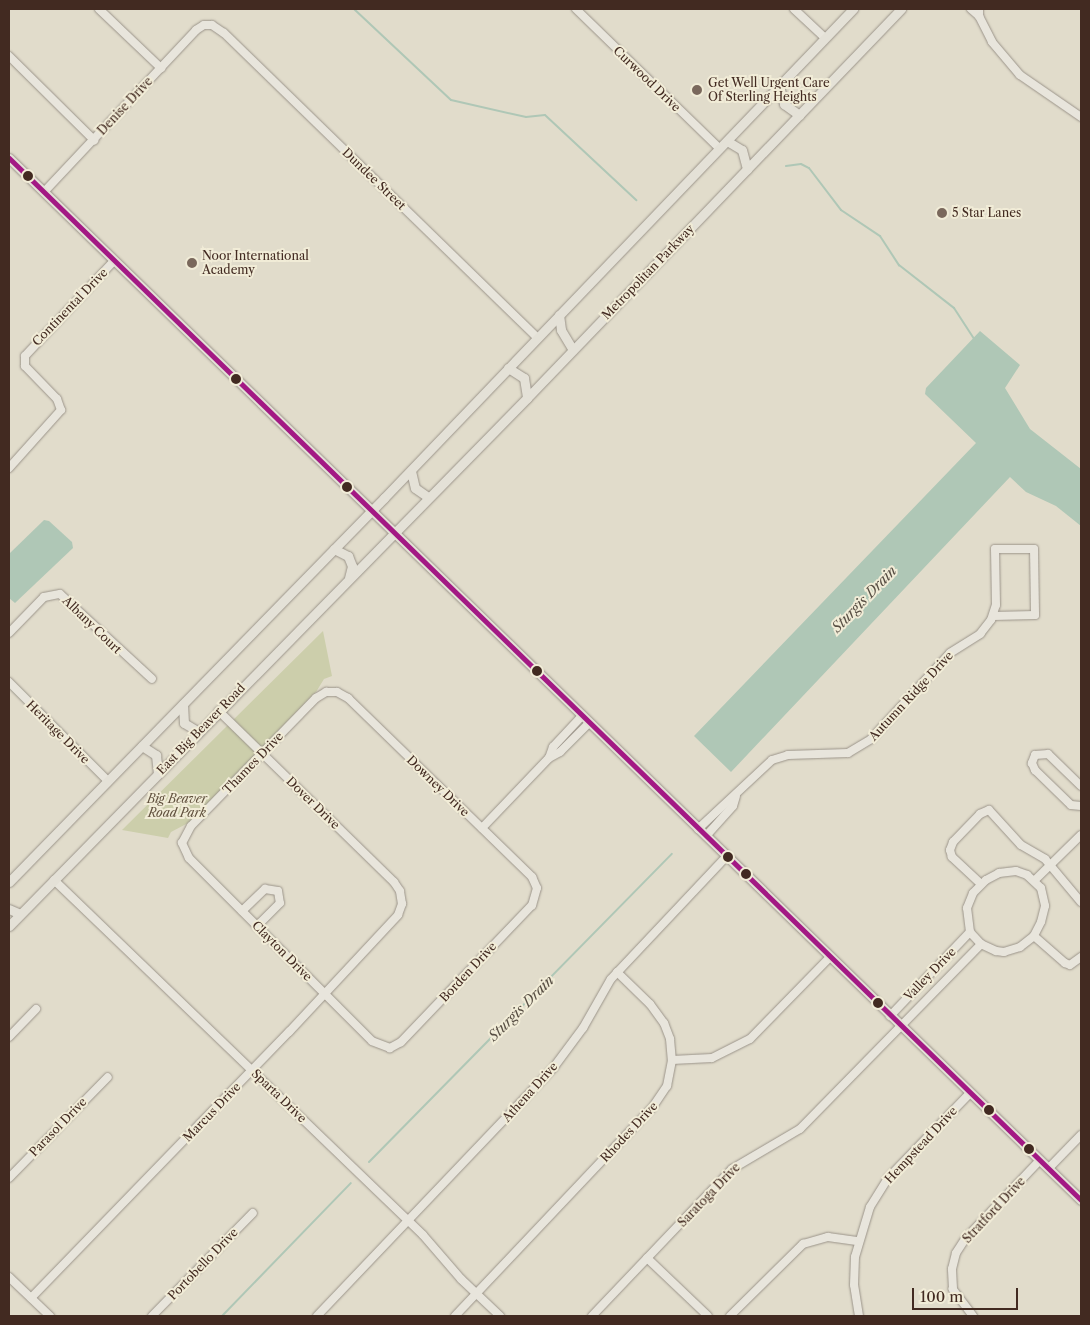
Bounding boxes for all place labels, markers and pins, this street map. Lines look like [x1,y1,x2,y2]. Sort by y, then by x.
place label: Get Well Urgent Care Of Sterling Heights [708,76,830,104]
marker: Get Well Urgent Care Of Sterling Heights [690,83,704,97]
unlabelled marker [23,171,33,181]
place label: 5 Star Lanes [952,206,1021,220]
marker: 5 Star Lanes [936,207,948,219]
place label: Noor International Academy [202,249,309,277]
marker: Noor International Academy [186,257,198,269]
unlabelled marker [231,374,241,384]
unlabelled marker [342,482,352,492]
unlabelled marker [532,666,542,676]
unlabelled marker [723,852,733,862]
unlabelled marker [741,869,751,879]
unlabelled marker [873,998,883,1008]
unlabelled marker [984,1105,994,1115]
unlabelled marker [1024,1144,1034,1154]

